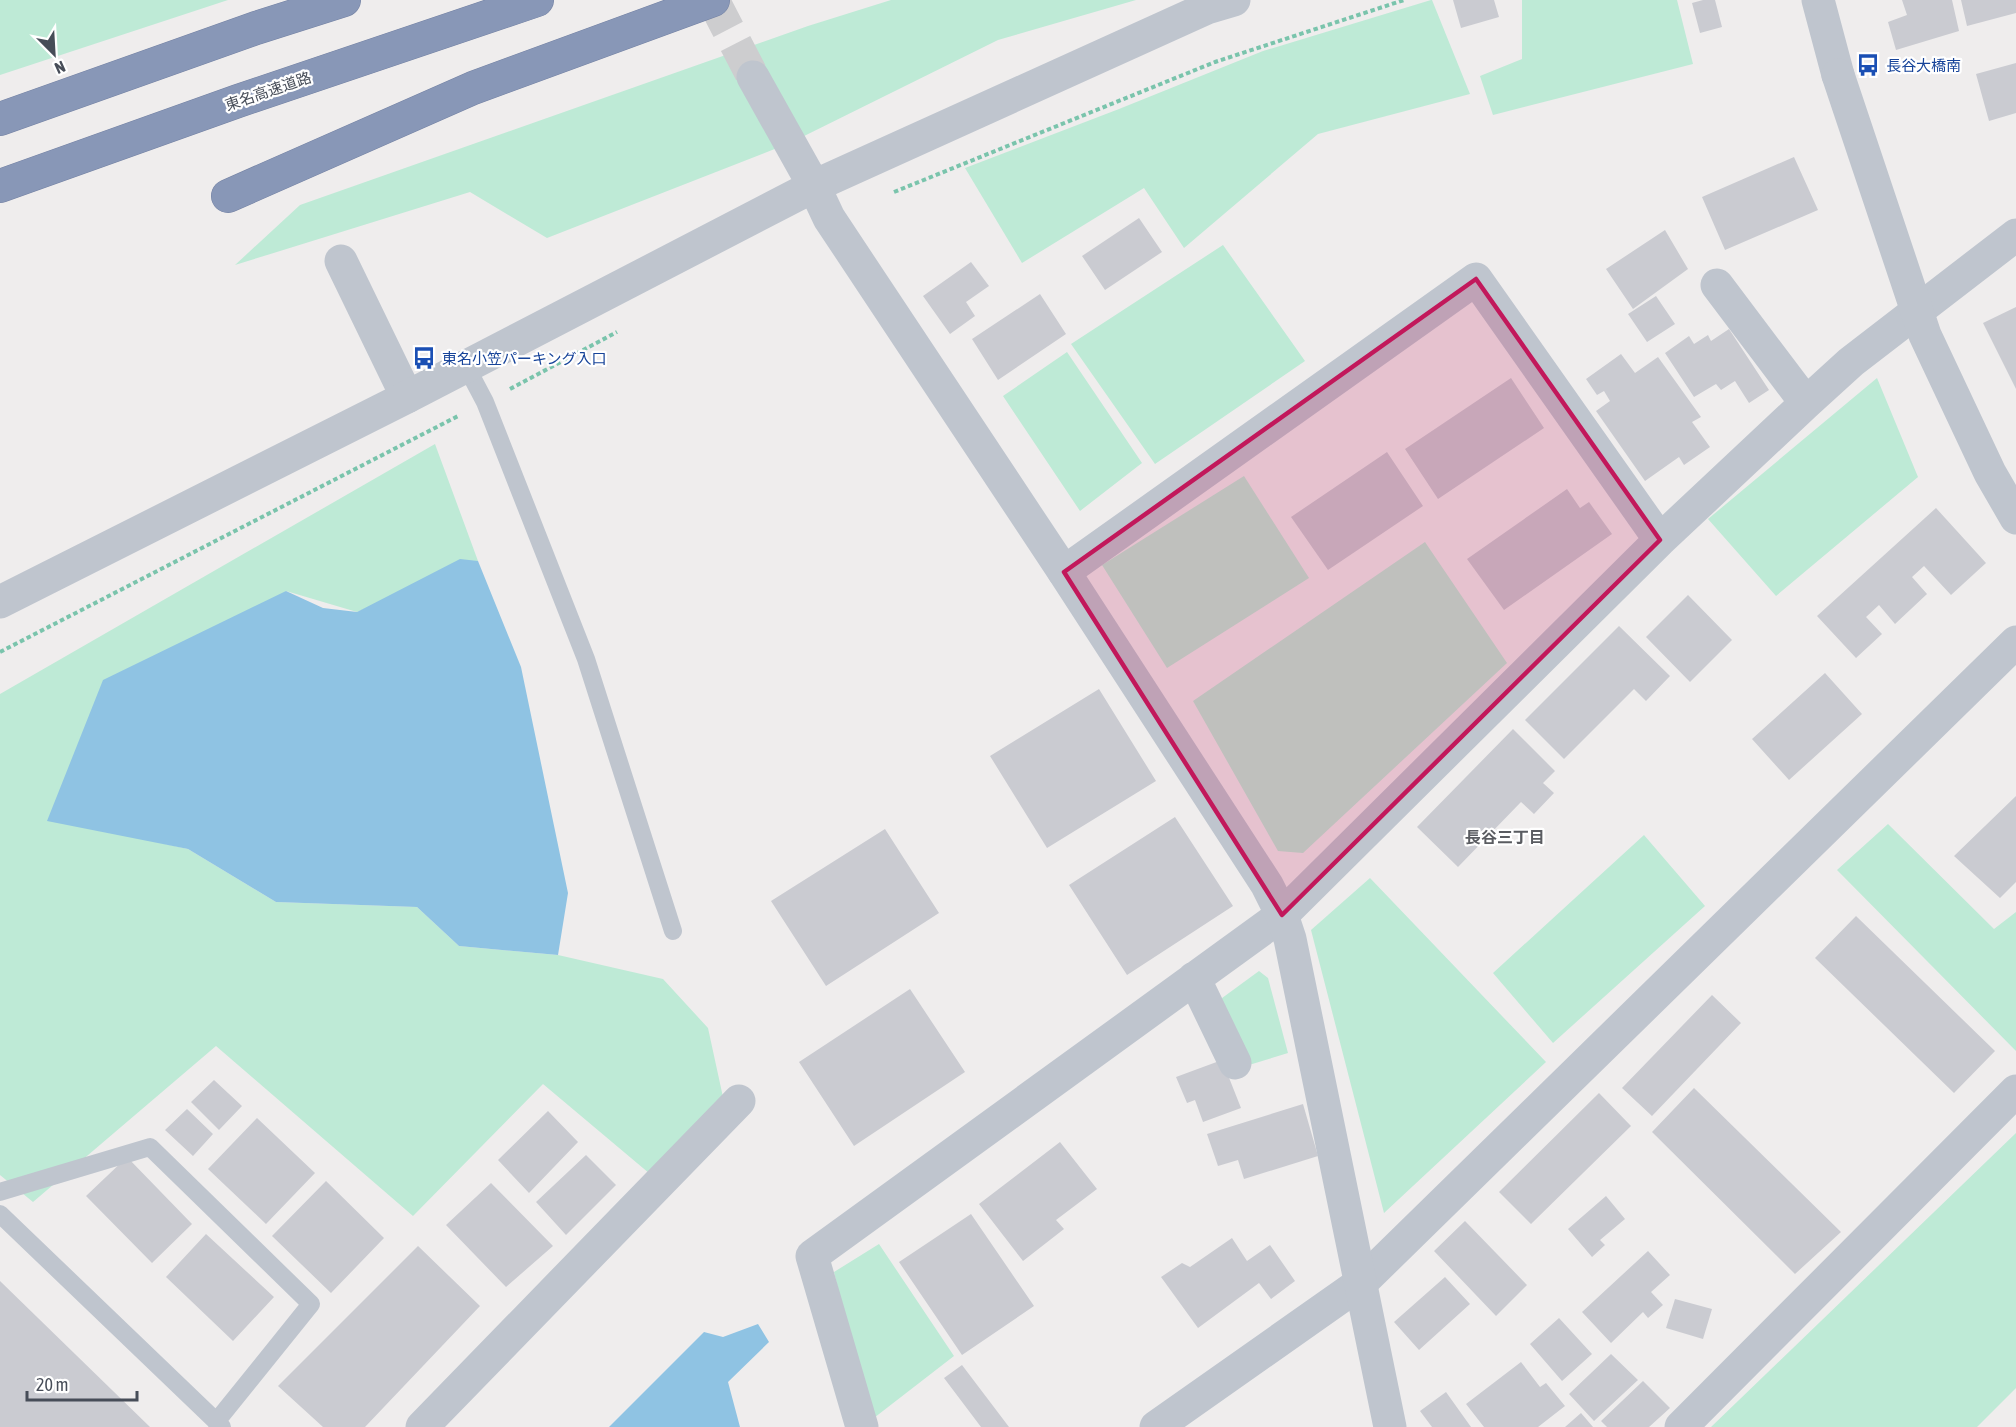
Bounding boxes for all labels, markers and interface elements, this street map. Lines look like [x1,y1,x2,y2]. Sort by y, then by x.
north arrow [24,24,84,84]
bus stop icon: 長谷大橋南 [1855,52,1881,78]
place label: 長谷大橋南 [1886,57,1961,74]
text: N [52,58,68,78]
street label: 東名高速道路 [223,68,313,114]
bus stop icon: 東名小笠パーキング入口 [411,345,437,371]
place label: 東名小笠パーキング入口 [442,350,607,367]
district label: 長谷三丁目 [1465,828,1545,846]
scale bar [27,1364,136,1402]
text: 20 m [36,1374,68,1395]

